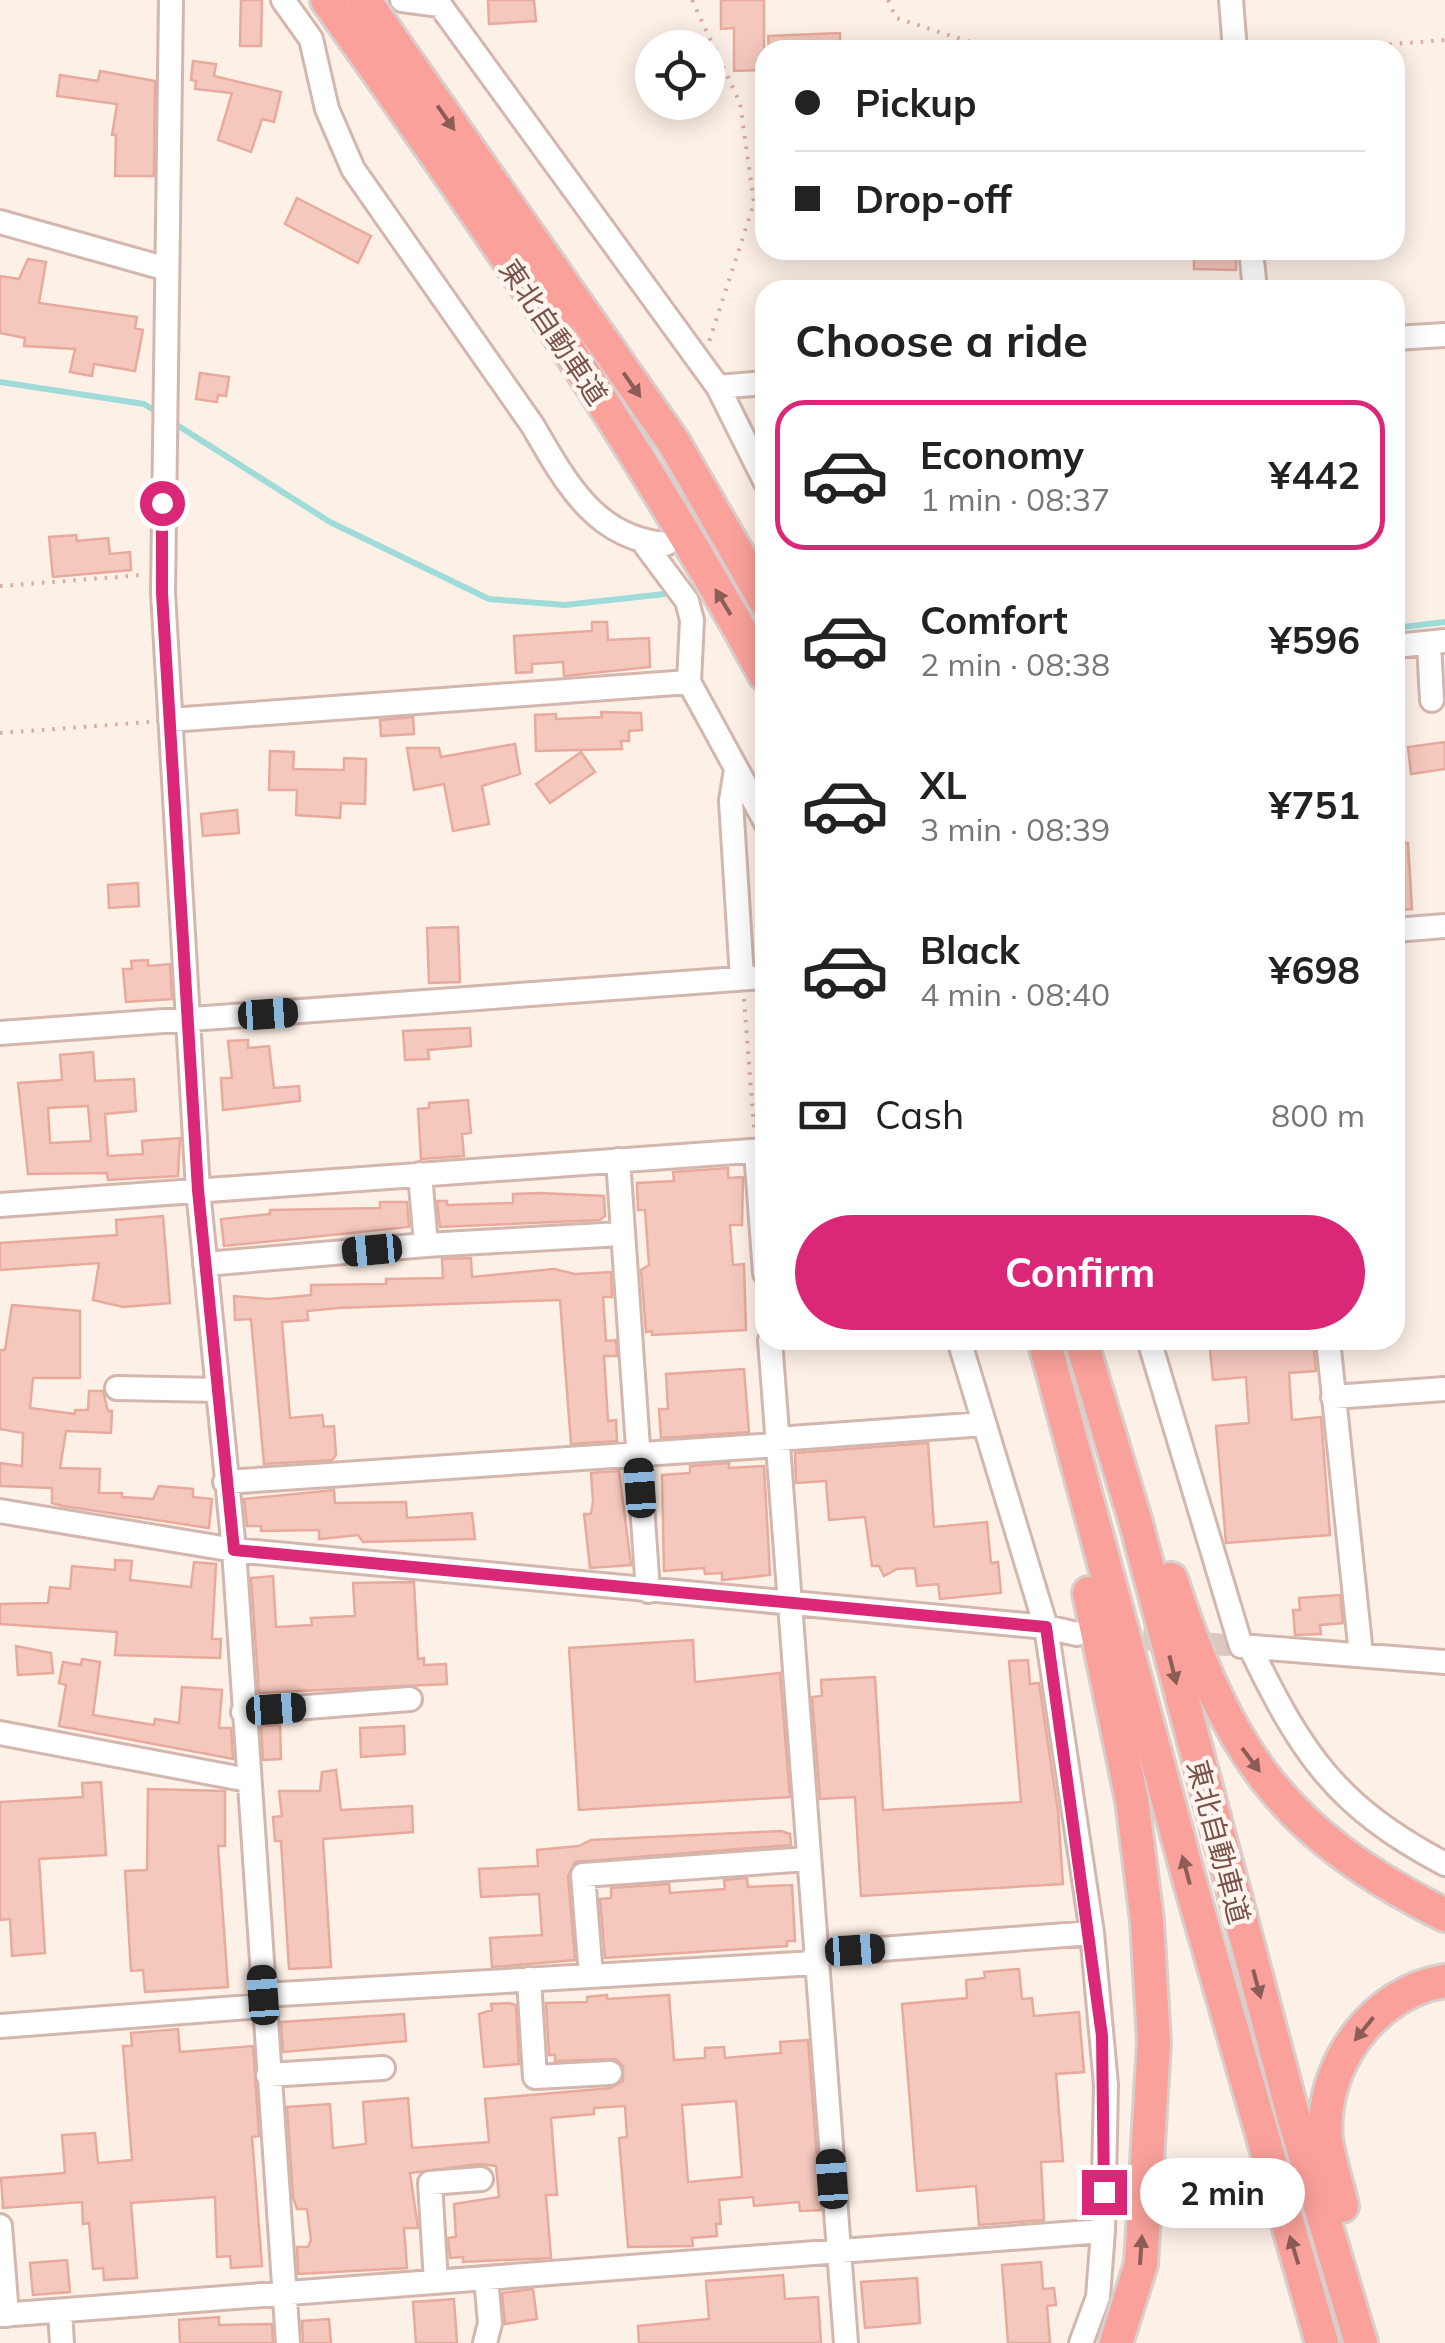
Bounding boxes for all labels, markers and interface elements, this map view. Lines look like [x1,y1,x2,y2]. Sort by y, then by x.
map controls [635,30,725,120]
button: locate [635,30,725,120]
text: Pickup [855,79,977,127]
one-way arrow [436,105,455,132]
text: Drop-off [855,175,1012,223]
street label: 東北自動車道 [493,253,615,411]
text: Choose a ride [795,312,1088,368]
one-way arrow [622,371,641,398]
icon: car [800,430,890,520]
text: Economy [920,431,1084,479]
text: ¥442 [1269,451,1360,499]
text: 1 min · 08:37 [920,479,1110,519]
route start [140,481,185,526]
one-way arrow [715,588,732,616]
icon: car [800,595,890,685]
text: Comfort [920,596,1068,644]
text: ¥596 [1269,616,1360,664]
text: 2 min · 08:38 [920,644,1110,684]
icon: car [800,760,890,850]
text: XL [920,761,967,809]
text: ¥751 [1269,781,1360,829]
text: 3 min · 08:39 [920,809,1110,849]
icon: car [800,925,890,1015]
text: Black [920,926,1020,974]
text: ¥698 [1269,946,1360,994]
text: 4 min · 08:40 [920,974,1110,1014]
car [237,997,299,1031]
icon: cash [795,1088,850,1143]
text: Cash [875,1091,964,1139]
text: 800 m [1271,1095,1365,1135]
button: Confirm [795,1215,1365,1330]
car [341,1232,403,1268]
car [623,1457,657,1519]
one-way arrow [1166,1655,1182,1686]
car [245,1692,307,1726]
one-way arrow [1240,1747,1260,1773]
street label: 東北自動車道 [1180,1756,1258,1928]
one-way arrow [1178,1854,1194,1885]
car [824,1933,886,1967]
car [246,1964,280,2026]
one-way arrow [1250,1969,1266,2000]
one-way arrow [1354,2016,1375,2042]
car [815,2148,849,2210]
callout: 2 min [1139,2157,1304,2227]
route end [1082,2170,1127,2215]
text: 2 min [1180,2173,1265,2213]
one-way arrow [1134,2233,1150,2265]
one-way arrow [1286,2234,1301,2264]

